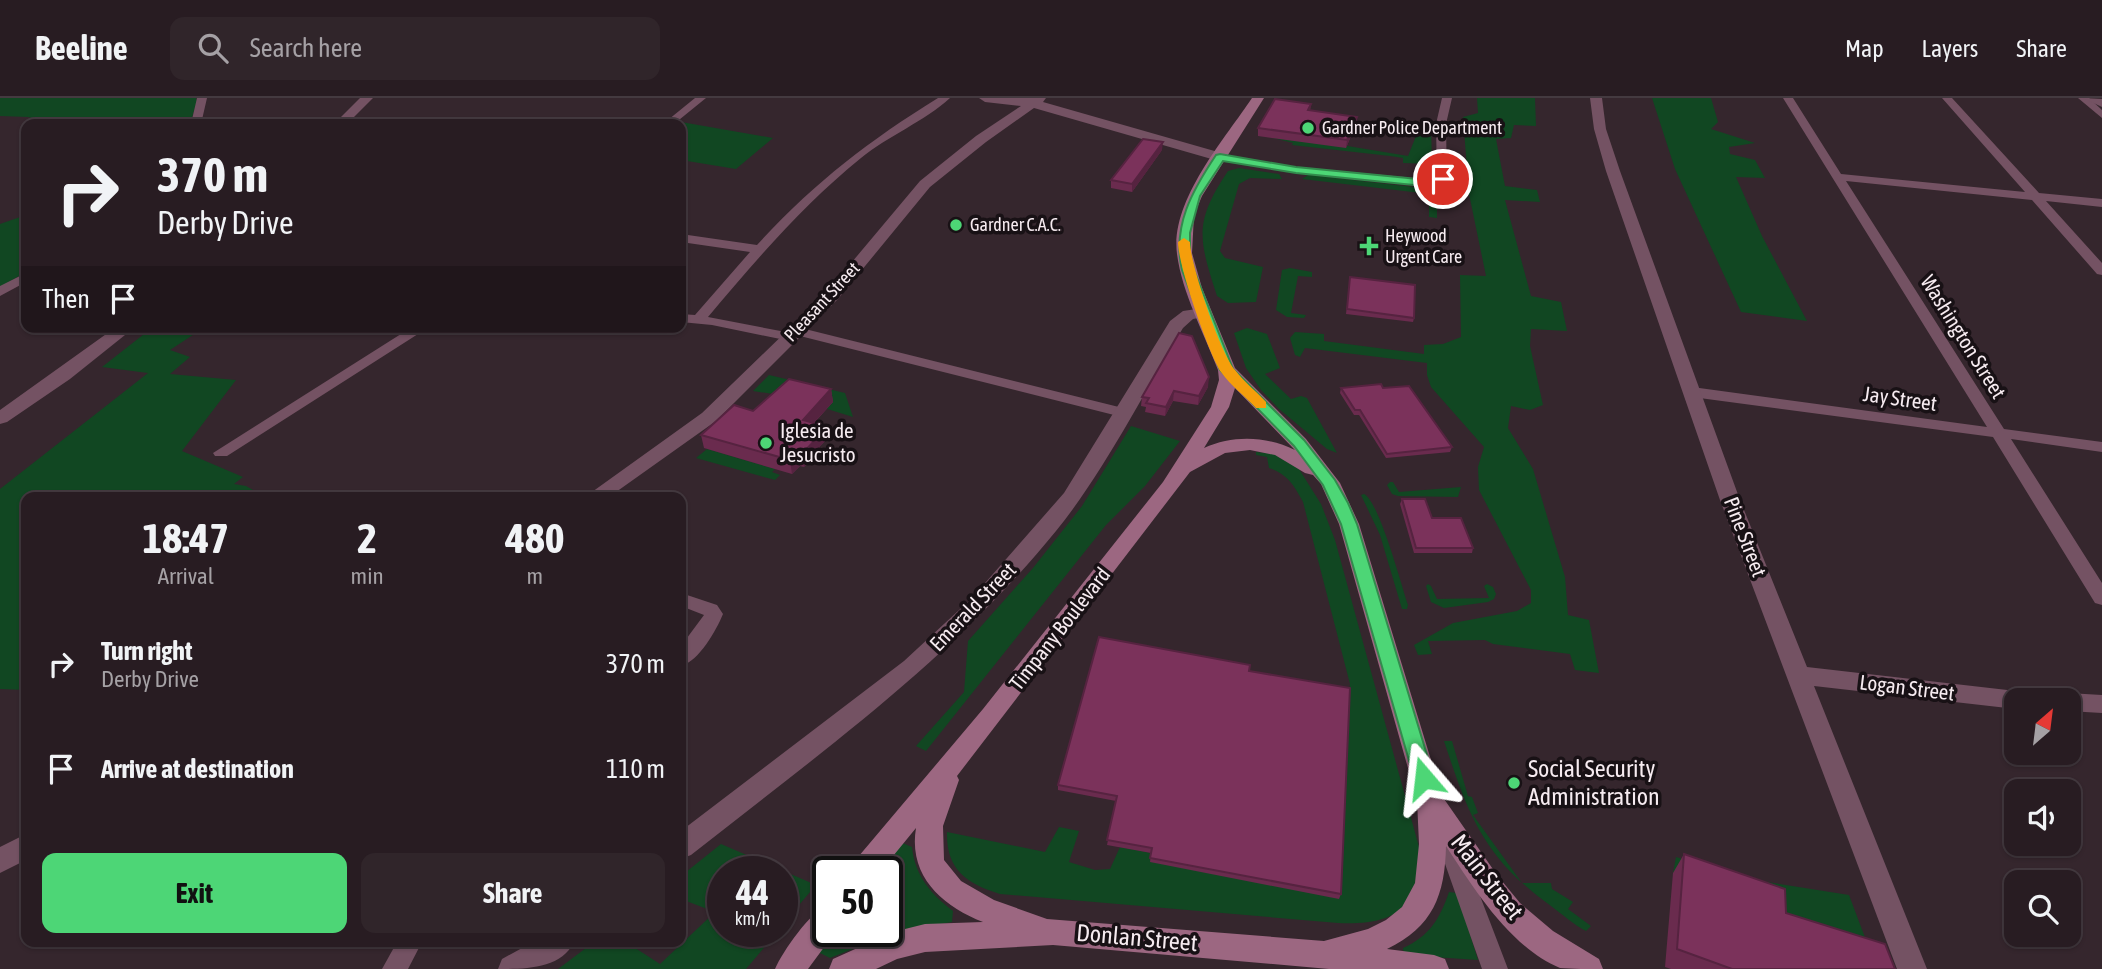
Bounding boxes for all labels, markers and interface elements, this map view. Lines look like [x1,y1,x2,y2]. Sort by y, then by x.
search box [170,17,660,80]
text: Beeline [35,29,128,67]
icon: search [194,29,232,67]
text: Search here [250,33,362,63]
text: Map [1845,35,1884,62]
text: Layers [1922,35,1978,62]
text: Share [2016,35,2067,62]
place label: Gardner Police Department [1322,117,1502,138]
marker: Gardner Police Department [1300,120,1316,136]
text: 370 m [157,146,268,202]
icon: right [42,147,133,238]
pin [1413,149,1473,209]
icon: arrive [1424,160,1462,198]
text: Derby Drive [157,204,293,241]
place label: Gardner C.A.C. [970,214,1061,235]
marker: Gardner C.A.C. [948,217,964,233]
place label: Heywood Urgent Care [1385,225,1462,267]
marker: Heywood Urgent Care [1359,236,1379,256]
street label: Pleasant Street [780,258,864,346]
street label: Washington Street [1916,270,2011,403]
icon: arrive [104,280,142,318]
text: Then [42,284,90,314]
street label: Jay Street [1862,381,1938,415]
place label: Iglesia de Jesucristo [780,418,856,466]
marker: Iglesia de Jesucristo [758,435,774,451]
street label: Pine Street [1720,493,1772,580]
text: 18:47 [143,514,229,562]
text: 2 [357,514,377,562]
text: 480 [505,514,564,562]
street label: Emerald Street [924,557,1020,655]
street label: Timpany Boulevard [1004,562,1115,695]
text: Arrival [158,563,214,589]
text: min [351,563,384,589]
text: m [527,563,543,589]
text: Turn right [101,636,192,666]
icon: right [42,645,80,683]
text: 370 m [606,649,665,679]
text: Derby Drive [101,666,199,692]
street label: Logan Street [1858,669,1956,705]
north arrow [2004,688,2081,765]
map controls [2004,688,2081,947]
position arrow [1387,741,1461,815]
icon: arrive [42,750,80,788]
text: Arrive at destination [101,754,294,784]
text: 110 m [606,754,665,784]
place label: Social Security Administration [1528,755,1660,810]
marker: Social Security Administration [1506,775,1522,791]
button: sound [2004,779,2081,856]
street label: Main Street [1446,829,1529,925]
button: Exit [42,853,347,933]
button: Share [361,853,665,933]
speed limit sign: 50 [812,856,903,947]
button: search [2004,870,2081,947]
text: 44 [736,872,769,912]
text: km/h [735,908,770,929]
street label: Donlan Street [1075,919,1199,956]

